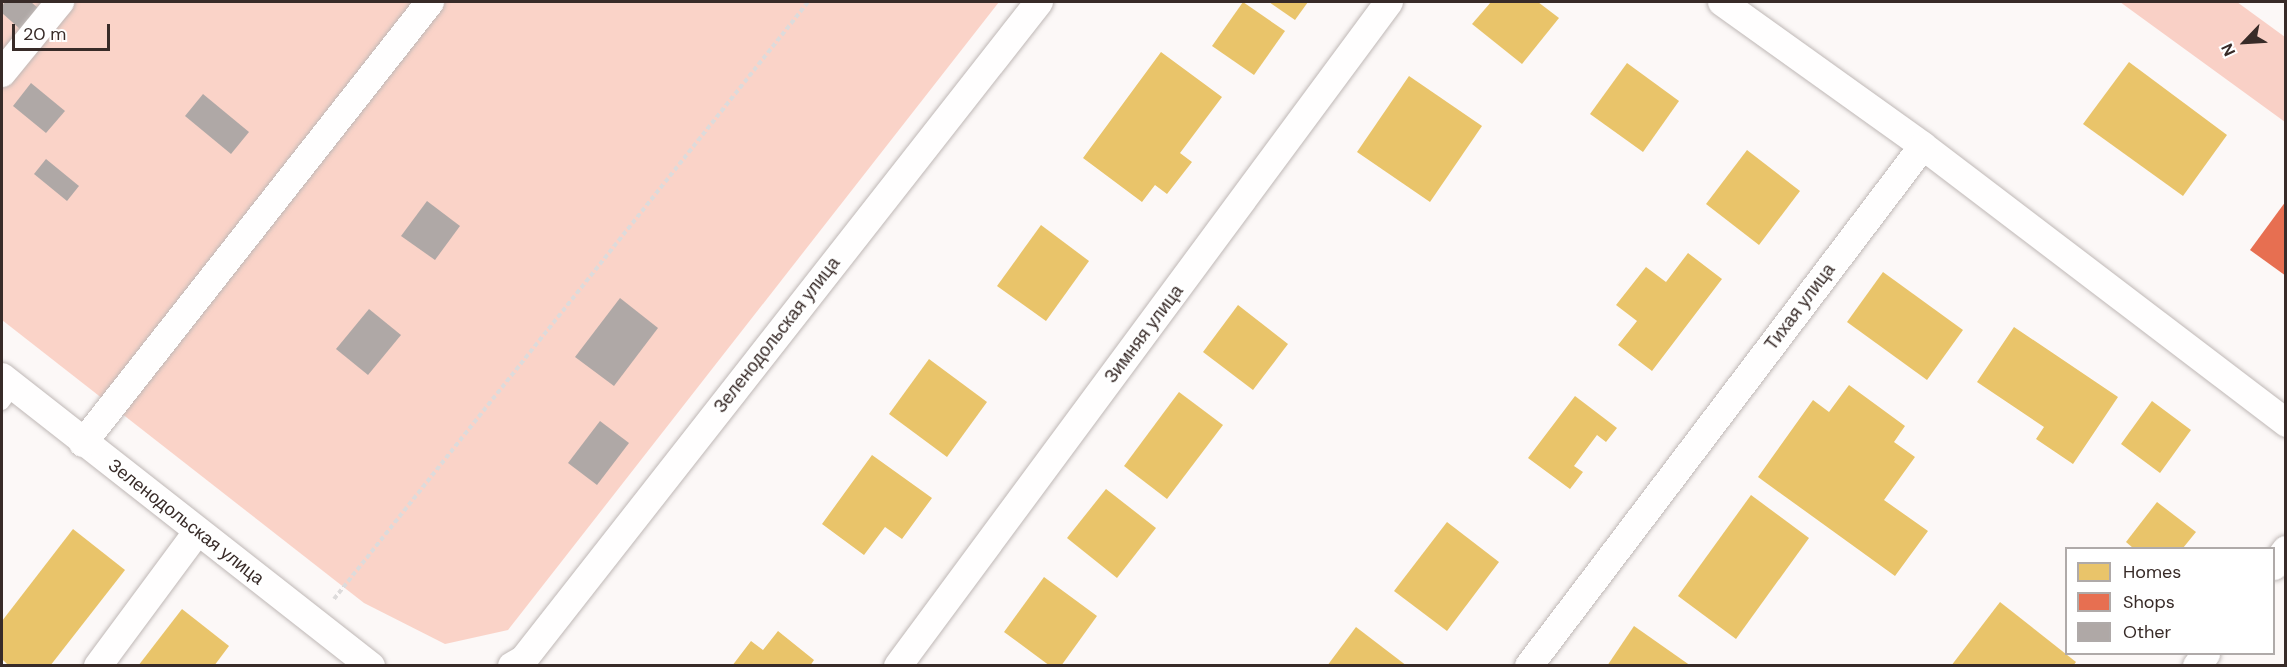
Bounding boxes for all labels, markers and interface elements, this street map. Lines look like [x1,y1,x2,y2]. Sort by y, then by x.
scale bar [15,12,112,50]
north arrow [2215,12,2275,72]
text: 20 m [23,22,66,46]
text: N [2216,40,2240,60]
street label: Зеленодольская улица [709,253,845,417]
street label: Тихая улица [1760,259,1840,355]
street label: Зимняя улица [1100,281,1188,387]
street label: Зеленодольская улица [104,454,268,590]
legend [2065,547,2275,655]
text: Homes [2123,560,2181,584]
text: Shops [2123,590,2175,614]
text: Other [2123,620,2171,644]

